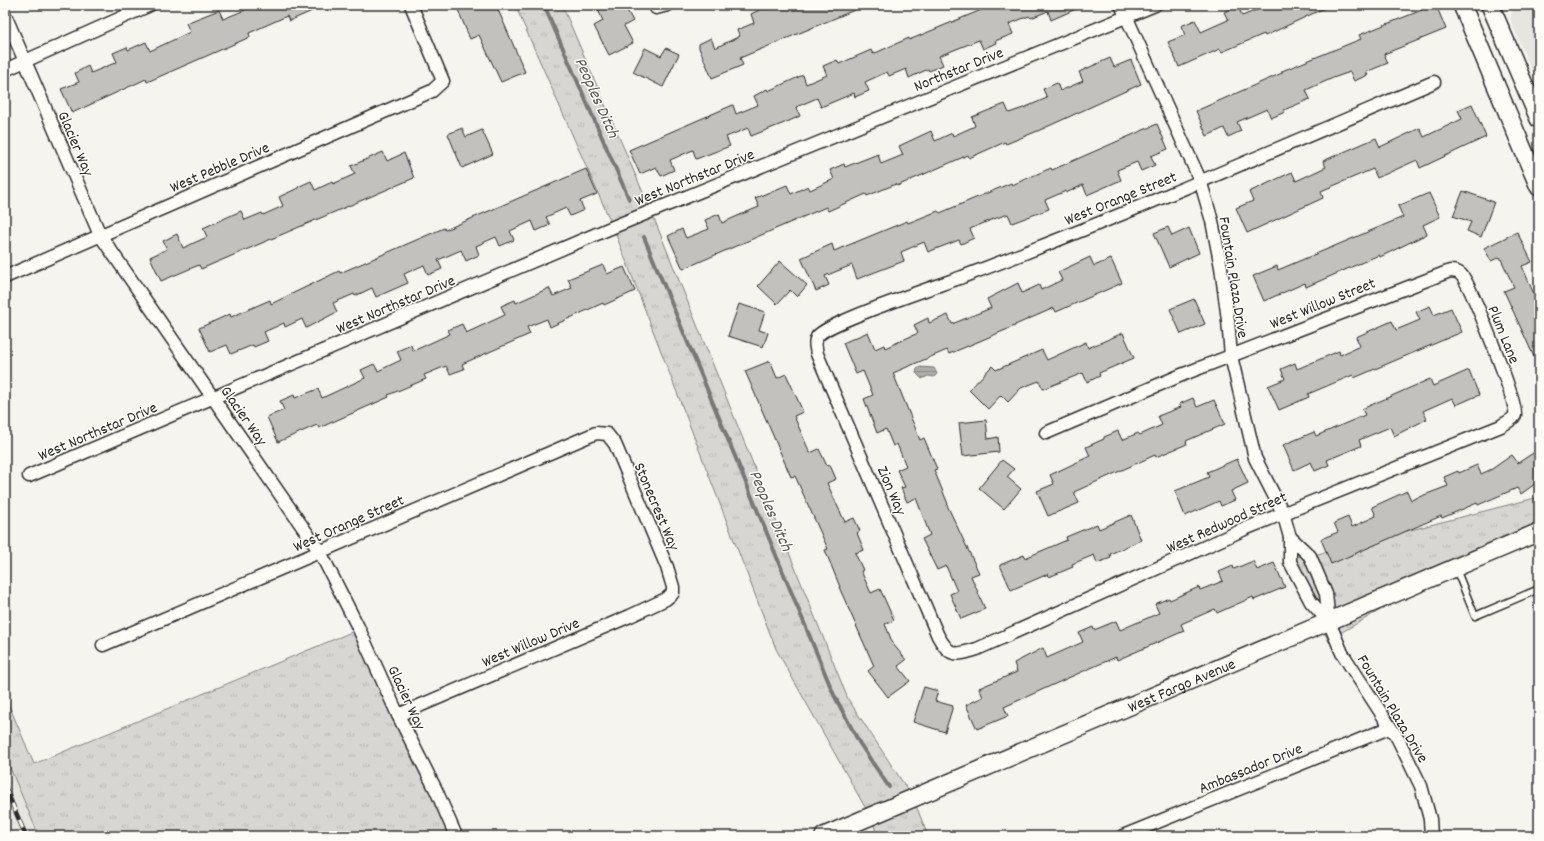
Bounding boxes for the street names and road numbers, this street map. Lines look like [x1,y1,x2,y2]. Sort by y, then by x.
street label: Northstar Drive [911,42,1007,99]
street label: Glacier Way [51,108,99,181]
street label: West Pebble Drive [167,137,273,200]
street label: West Northstar Drive [632,144,758,213]
street label: West Orange Street [1061,166,1181,232]
street label: Fountain Plaza Drive [1212,215,1253,340]
street label: West Northstar Drive [333,270,459,341]
street label: West Willow Street [1267,273,1379,336]
street label: Plum Lane [1481,302,1525,368]
street label: Glacier Way [214,382,272,452]
street label: West Northstar Drive [35,397,161,468]
street label: Stonecrest Way [627,459,685,555]
street label: Zion Way [870,463,912,520]
street label: West Redwood Street [1163,486,1291,560]
street label: West Orange Street [290,490,408,559]
street label: West Willow Drive [479,612,583,674]
street label: Fountain Plaza Drive [1350,651,1433,768]
street label: West Fargo Avenue [1125,653,1239,720]
street label: Glacier Way [381,662,431,734]
street label: Ambassador Drive [1196,738,1306,801]

